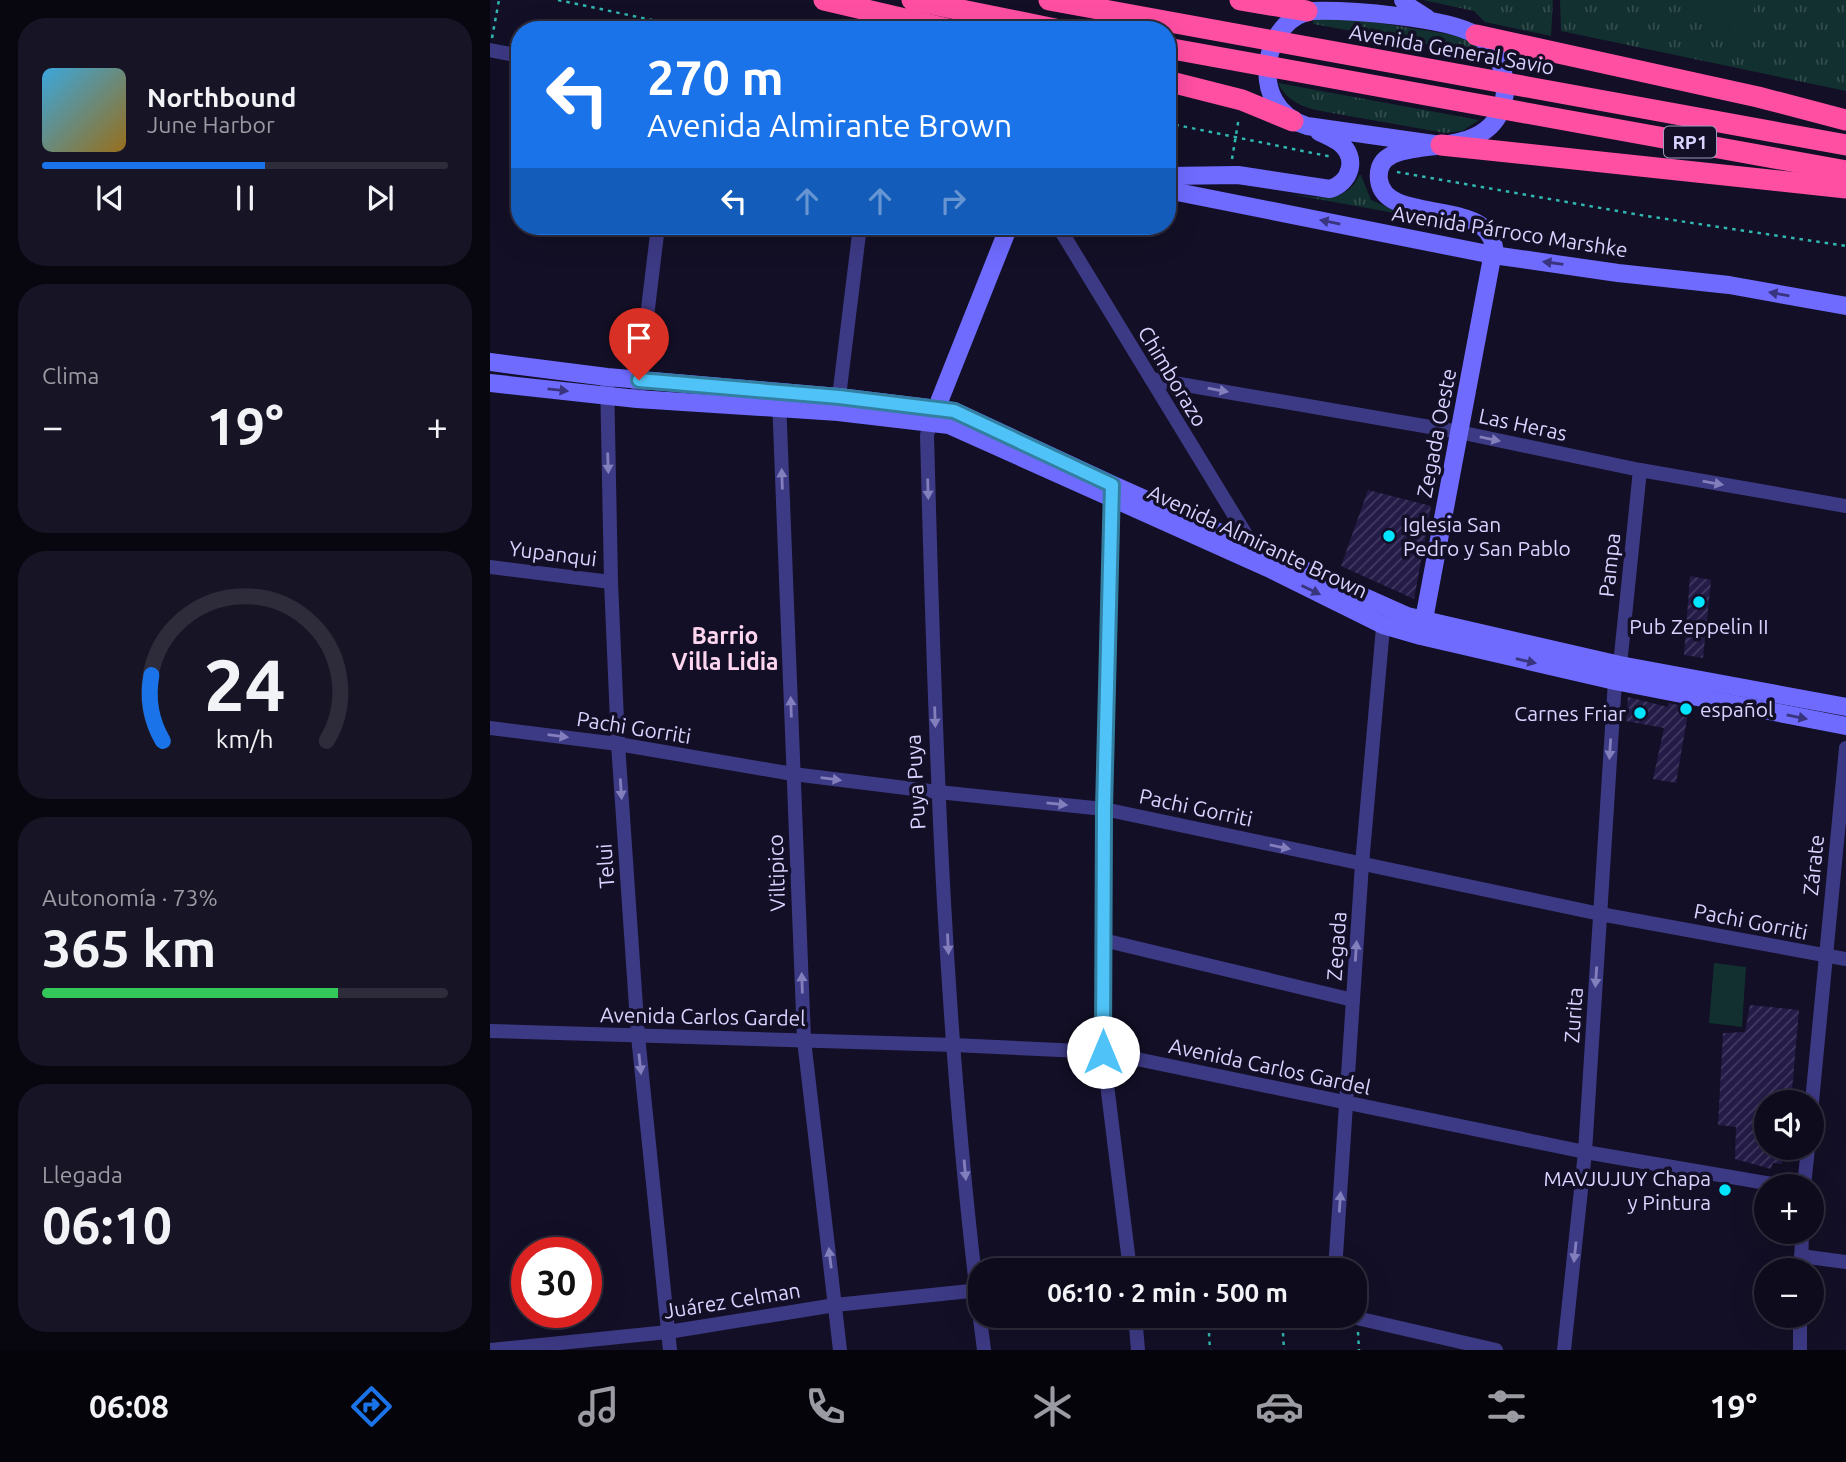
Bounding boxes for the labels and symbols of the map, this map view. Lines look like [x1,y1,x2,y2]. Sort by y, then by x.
street label: Avenida General Savio [1348,19,1556,79]
road number: RP1 [1664,126,1716,158]
street label: Avenida Párroco Marshke [1390,201,1630,261]
one-way arrow [1319,217,1341,228]
one-way arrow [1542,258,1564,269]
one-way arrow [1768,288,1790,299]
pin [609,308,669,380]
street label: Chimborazo [1134,321,1212,431]
street label: Zegada Oeste [1412,366,1460,500]
one-way arrow [547,385,569,396]
one-way arrow [1207,385,1229,396]
street label: Las Heras [1477,403,1569,445]
one-way arrow [1479,433,1501,444]
one-way arrow [602,453,614,475]
one-way arrow [777,468,788,490]
one-way arrow [923,478,934,500]
one-way arrow [1702,478,1724,489]
street label: Avenida Almirante Brown [1144,479,1372,603]
place label: Iglesia San Pedro y San Pablo [1403,512,1571,560]
marker: Iglesia San Pedro y San Pablo [1381,528,1397,544]
street label: Pampa [1594,532,1624,598]
street label: Yupanqui [508,536,598,570]
one-way arrow [1301,584,1321,595]
marker: Pub Zeppelin II [1691,594,1707,610]
place label: Pub Zeppelin II [1629,614,1769,638]
district label: Barrio Villa Lidia [671,623,779,674]
one-way arrow [1515,655,1537,666]
one-way arrow [785,695,796,717]
place label: español [1700,697,1774,721]
place label: Carnes Friar [1514,701,1626,725]
marker: español [1678,701,1694,717]
marker: Carnes Friar [1632,705,1648,721]
street label: Pachi Gorriti [575,706,693,748]
one-way arrow [929,706,940,728]
one-way arrow [1786,711,1808,722]
one-way arrow [547,731,569,742]
street label: Puya Puya [901,734,929,830]
one-way arrow [1604,739,1615,761]
one-way arrow [820,773,842,784]
one-way arrow [616,778,627,800]
street label: Pachi Gorriti [1137,783,1255,831]
one-way arrow [1046,799,1068,810]
street label: Zárate [1798,833,1828,897]
street label: Viltipico [763,834,789,912]
one-way arrow [1269,841,1291,852]
street label: Telui [591,843,619,889]
street label: Pachi Gorriti [1692,898,1810,944]
street label: Zegada [1322,911,1350,981]
one-way arrow [942,933,953,955]
one-way arrow [1351,940,1362,962]
one-way arrow [1590,966,1601,988]
one-way arrow [796,972,807,994]
street label: Zurita [1559,986,1587,1044]
street label: Avenida Carlos Gardel [600,1002,806,1030]
position arrow [1066,1015,1140,1089]
street label: Avenida Carlos Gardel [1167,1033,1373,1099]
one-way arrow [635,1054,646,1076]
one-way arrow [960,1160,971,1182]
place label: MAVJUJUY Chapa y Pintura [1544,1166,1711,1214]
marker: MAVJUJUY Chapa y Pintura [1717,1182,1733,1198]
one-way arrow [1334,1191,1345,1213]
speed limit sign: 30 [511,1237,602,1328]
one-way arrow [1569,1241,1580,1263]
one-way arrow [824,1247,835,1269]
street label: Juárez Celman [662,1277,802,1323]

